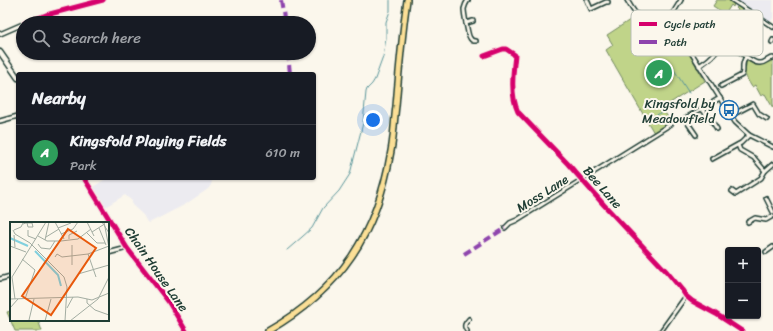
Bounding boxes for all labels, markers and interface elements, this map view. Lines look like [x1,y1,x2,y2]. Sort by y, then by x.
legend [631,10,763,56]
text: Cycle path [664,15,716,34]
search box [16,16,316,60]
text: Search here [62,25,141,51]
icon: search [30,27,52,49]
text: Path [664,33,687,52]
pin: A [646,58,672,88]
text: Nearby [32,83,86,113]
place label: Kingsfold by Meadowfield [642,92,716,130]
bus stop icon: Kingsfold by Meadowfield [718,99,740,121]
your location [363,110,383,130]
text: Kingsfold Playing Fields [70,128,227,154]
text: A [41,141,49,164]
text: 610 m [265,141,300,164]
text: Park [70,154,97,177]
street label: Bee Lane [577,160,628,214]
street label: Moss Lane [511,168,573,219]
inset map [10,222,109,321]
street label: Chain House Lane [119,222,195,317]
map controls [725,247,761,319]
button: + [725,247,761,283]
button: − [725,283,761,319]

